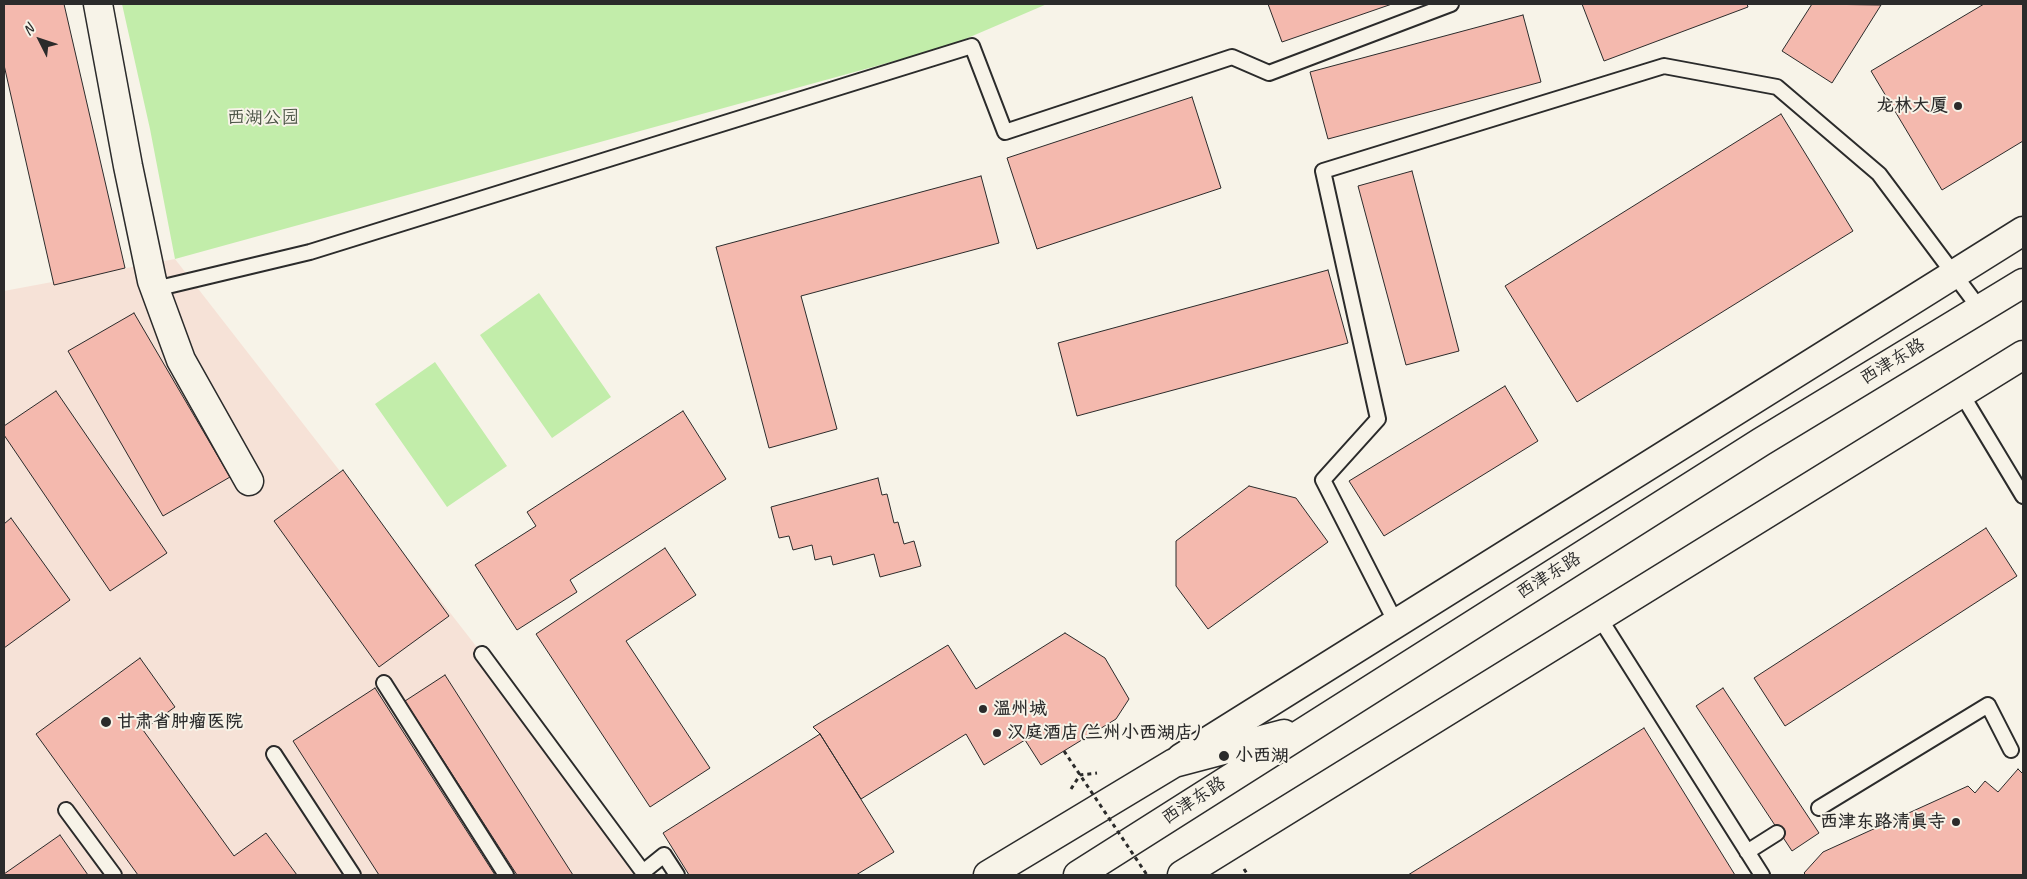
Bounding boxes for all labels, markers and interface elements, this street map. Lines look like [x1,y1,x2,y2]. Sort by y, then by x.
north arrow [15,15,65,65]
text: N [19,21,38,39]
place label: 龙林大厦 [1876,95,1948,117]
marker: 龙林大厦 [1952,100,1964,112]
park label: 西湖公园 [227,107,299,129]
street label: 西津东路 [1857,334,1929,390]
street label: 西津东路 [1513,548,1585,604]
place label: 温州城 [993,698,1047,720]
marker: 温州城 [977,703,989,715]
place label: 甘肃省肿瘤医院 [117,711,243,733]
marker: 甘肃省肿瘤医院 [99,715,113,729]
place label: 汉庭酒店(兰州小西湖店) [1007,722,1199,744]
marker: 汉庭酒店(兰州小西湖店) [991,727,1003,739]
place label: 小西湖 [1235,745,1289,767]
marker: 小西湖 [1217,749,1231,763]
street label: 西津东路 [1158,772,1230,830]
place label: 西津东路清真寺 [1820,811,1946,833]
marker: 西津东路清真寺 [1950,816,1962,828]

